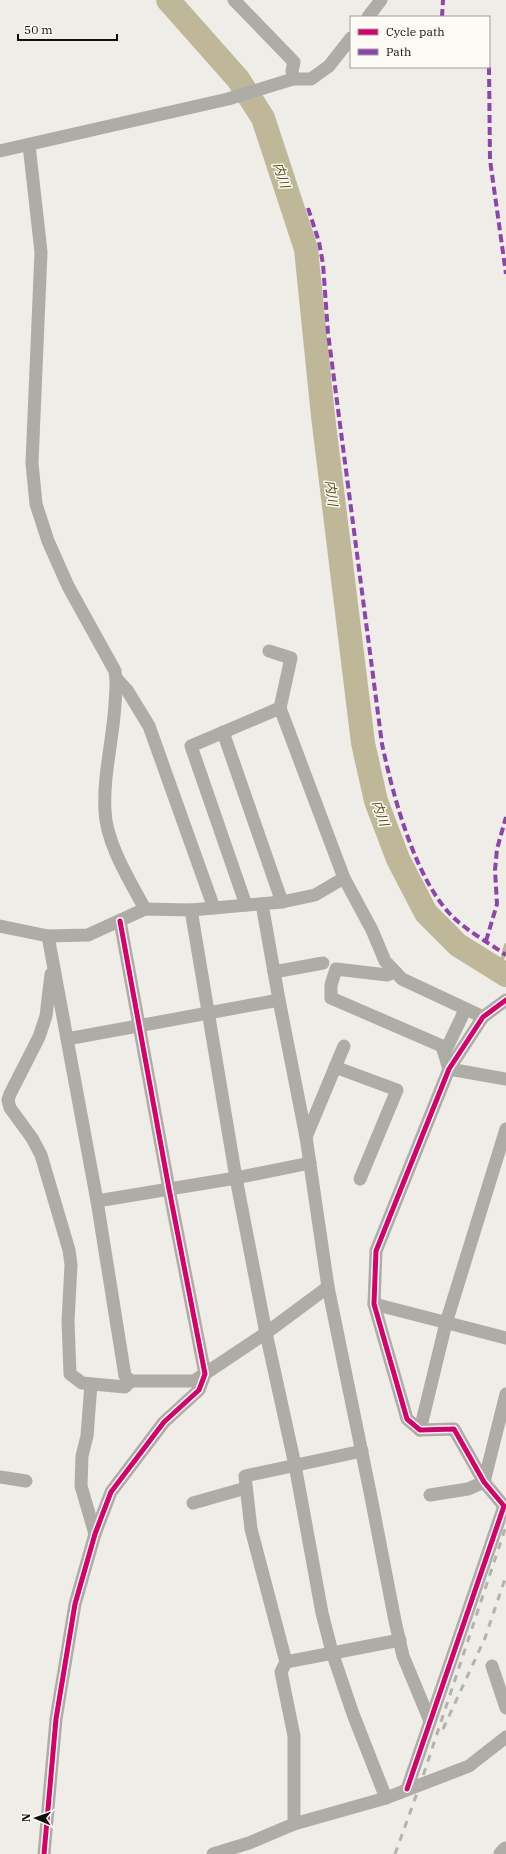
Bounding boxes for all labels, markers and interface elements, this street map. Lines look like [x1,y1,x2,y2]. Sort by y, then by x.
scale bar [18,16,117,42]
legend [350,16,490,68]
text: 50 m [24,22,53,37]
text: Cycle path [386,24,445,39]
text: Path [386,44,412,59]
water label: 内川 [269,160,294,192]
water label: 内川 [321,479,342,509]
water label: 内川 [368,798,393,830]
north arrow [16,1798,56,1838]
text: N [19,1813,33,1822]

